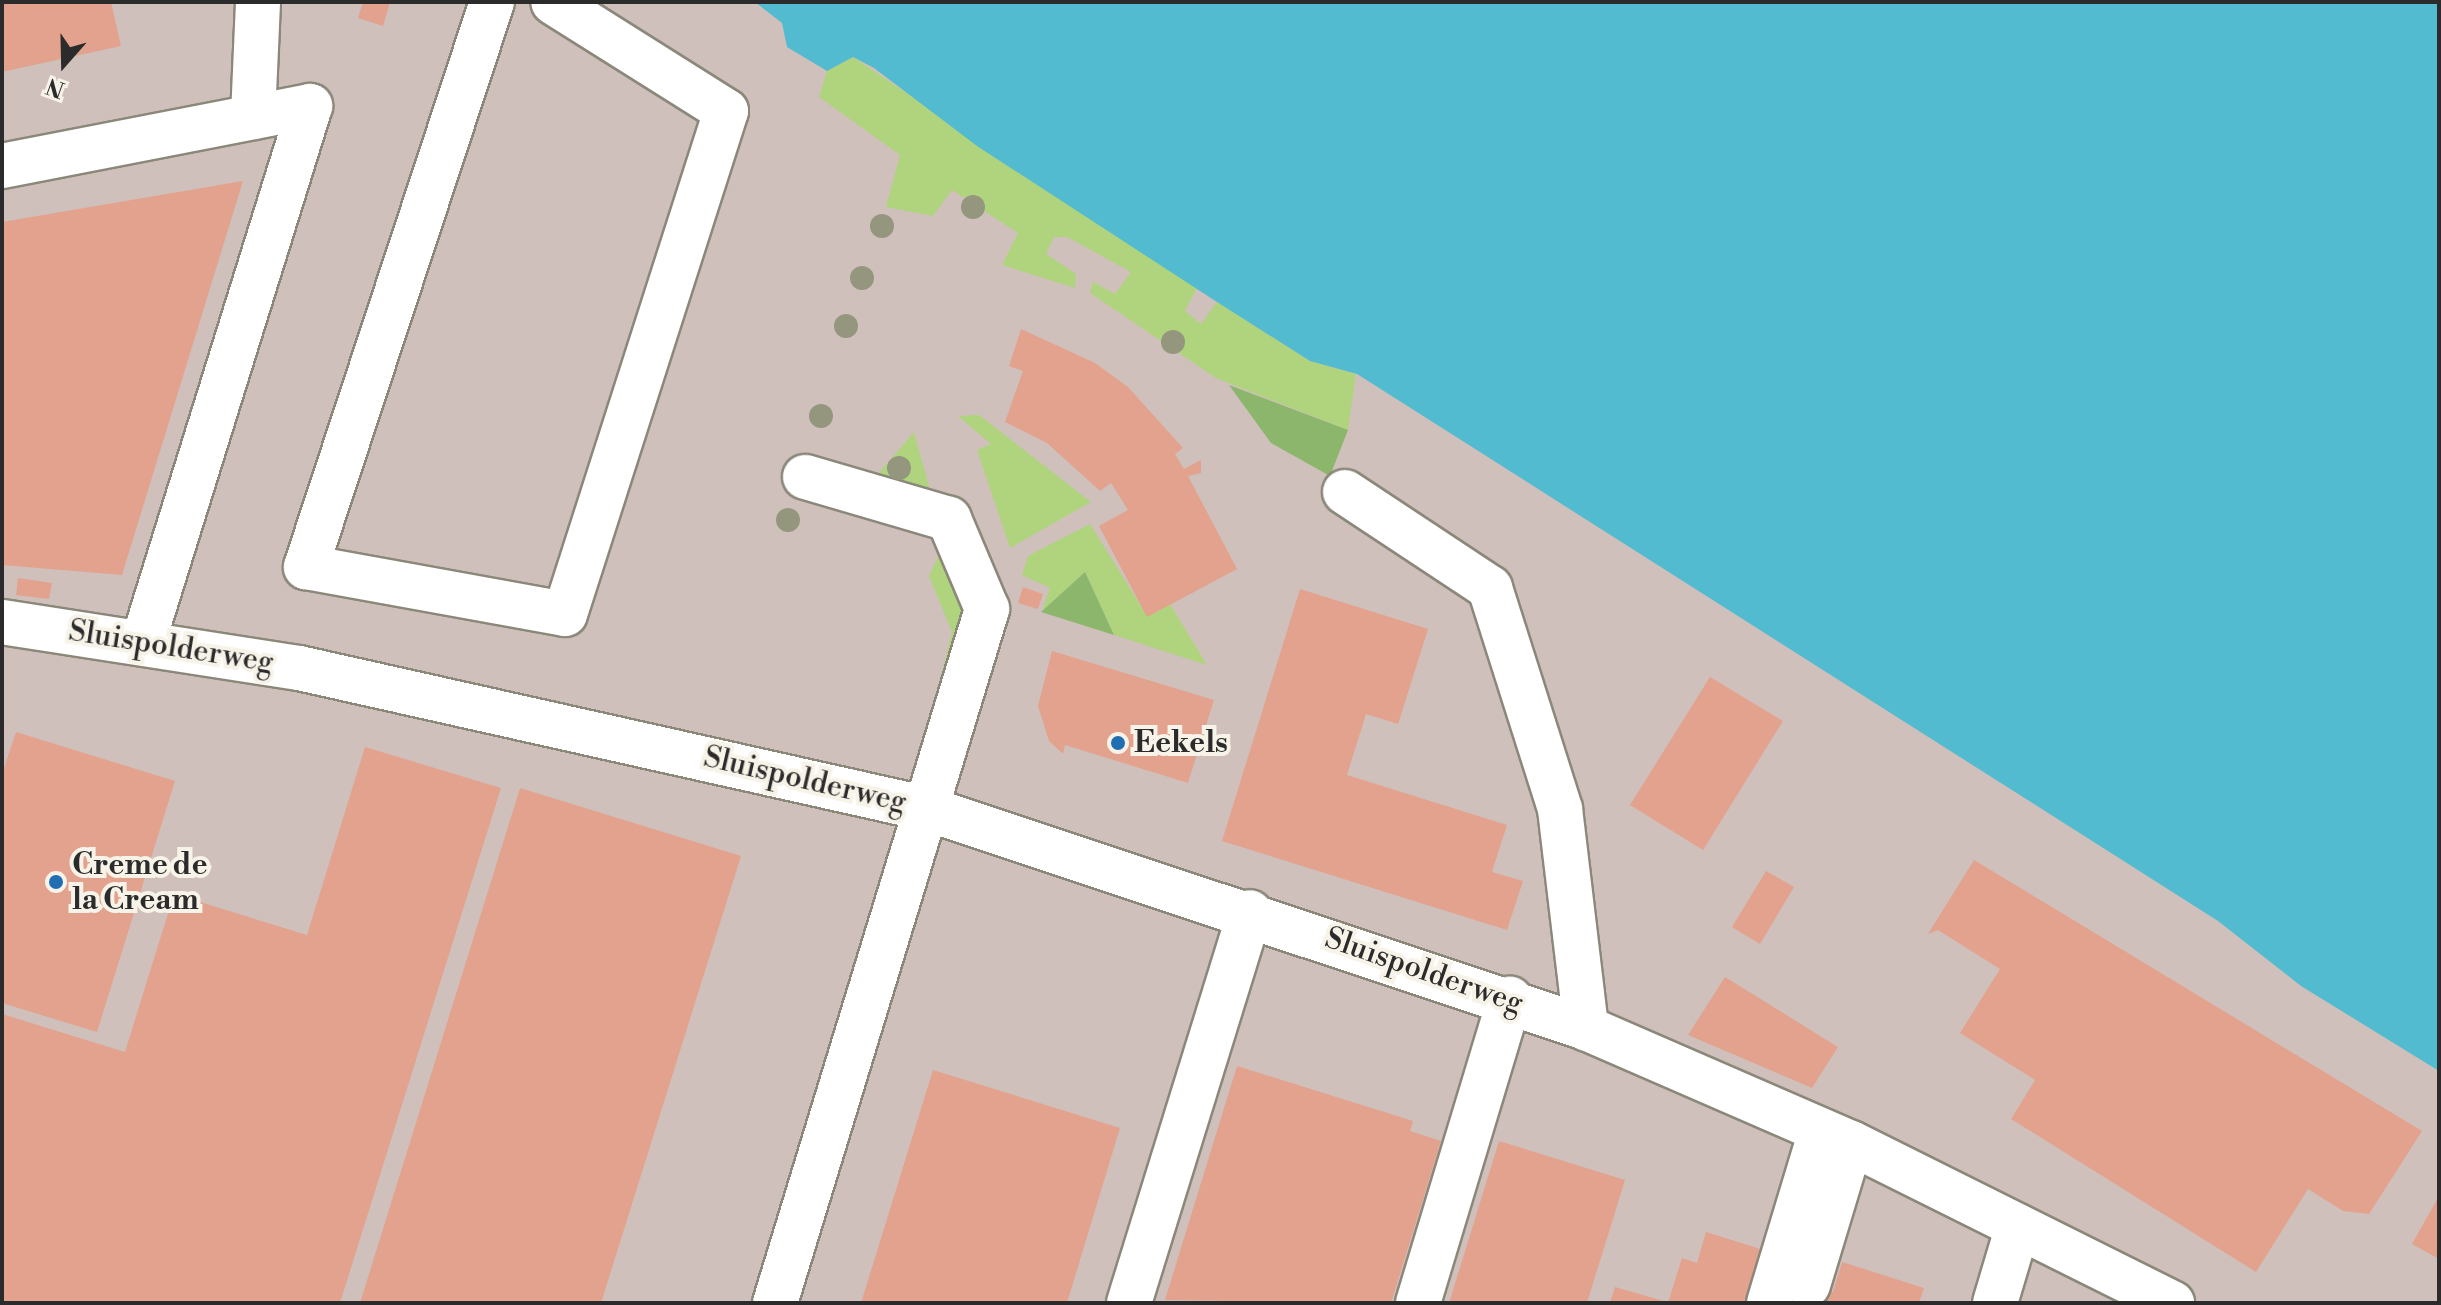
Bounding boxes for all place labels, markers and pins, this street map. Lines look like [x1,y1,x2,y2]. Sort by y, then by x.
place label: Eekels [1134,725,1228,761]
marker: Eekels [1109,734,1127,752]
place label: Creme de la Cream [72,847,208,918]
marker: Creme de la Cream [47,873,65,891]

